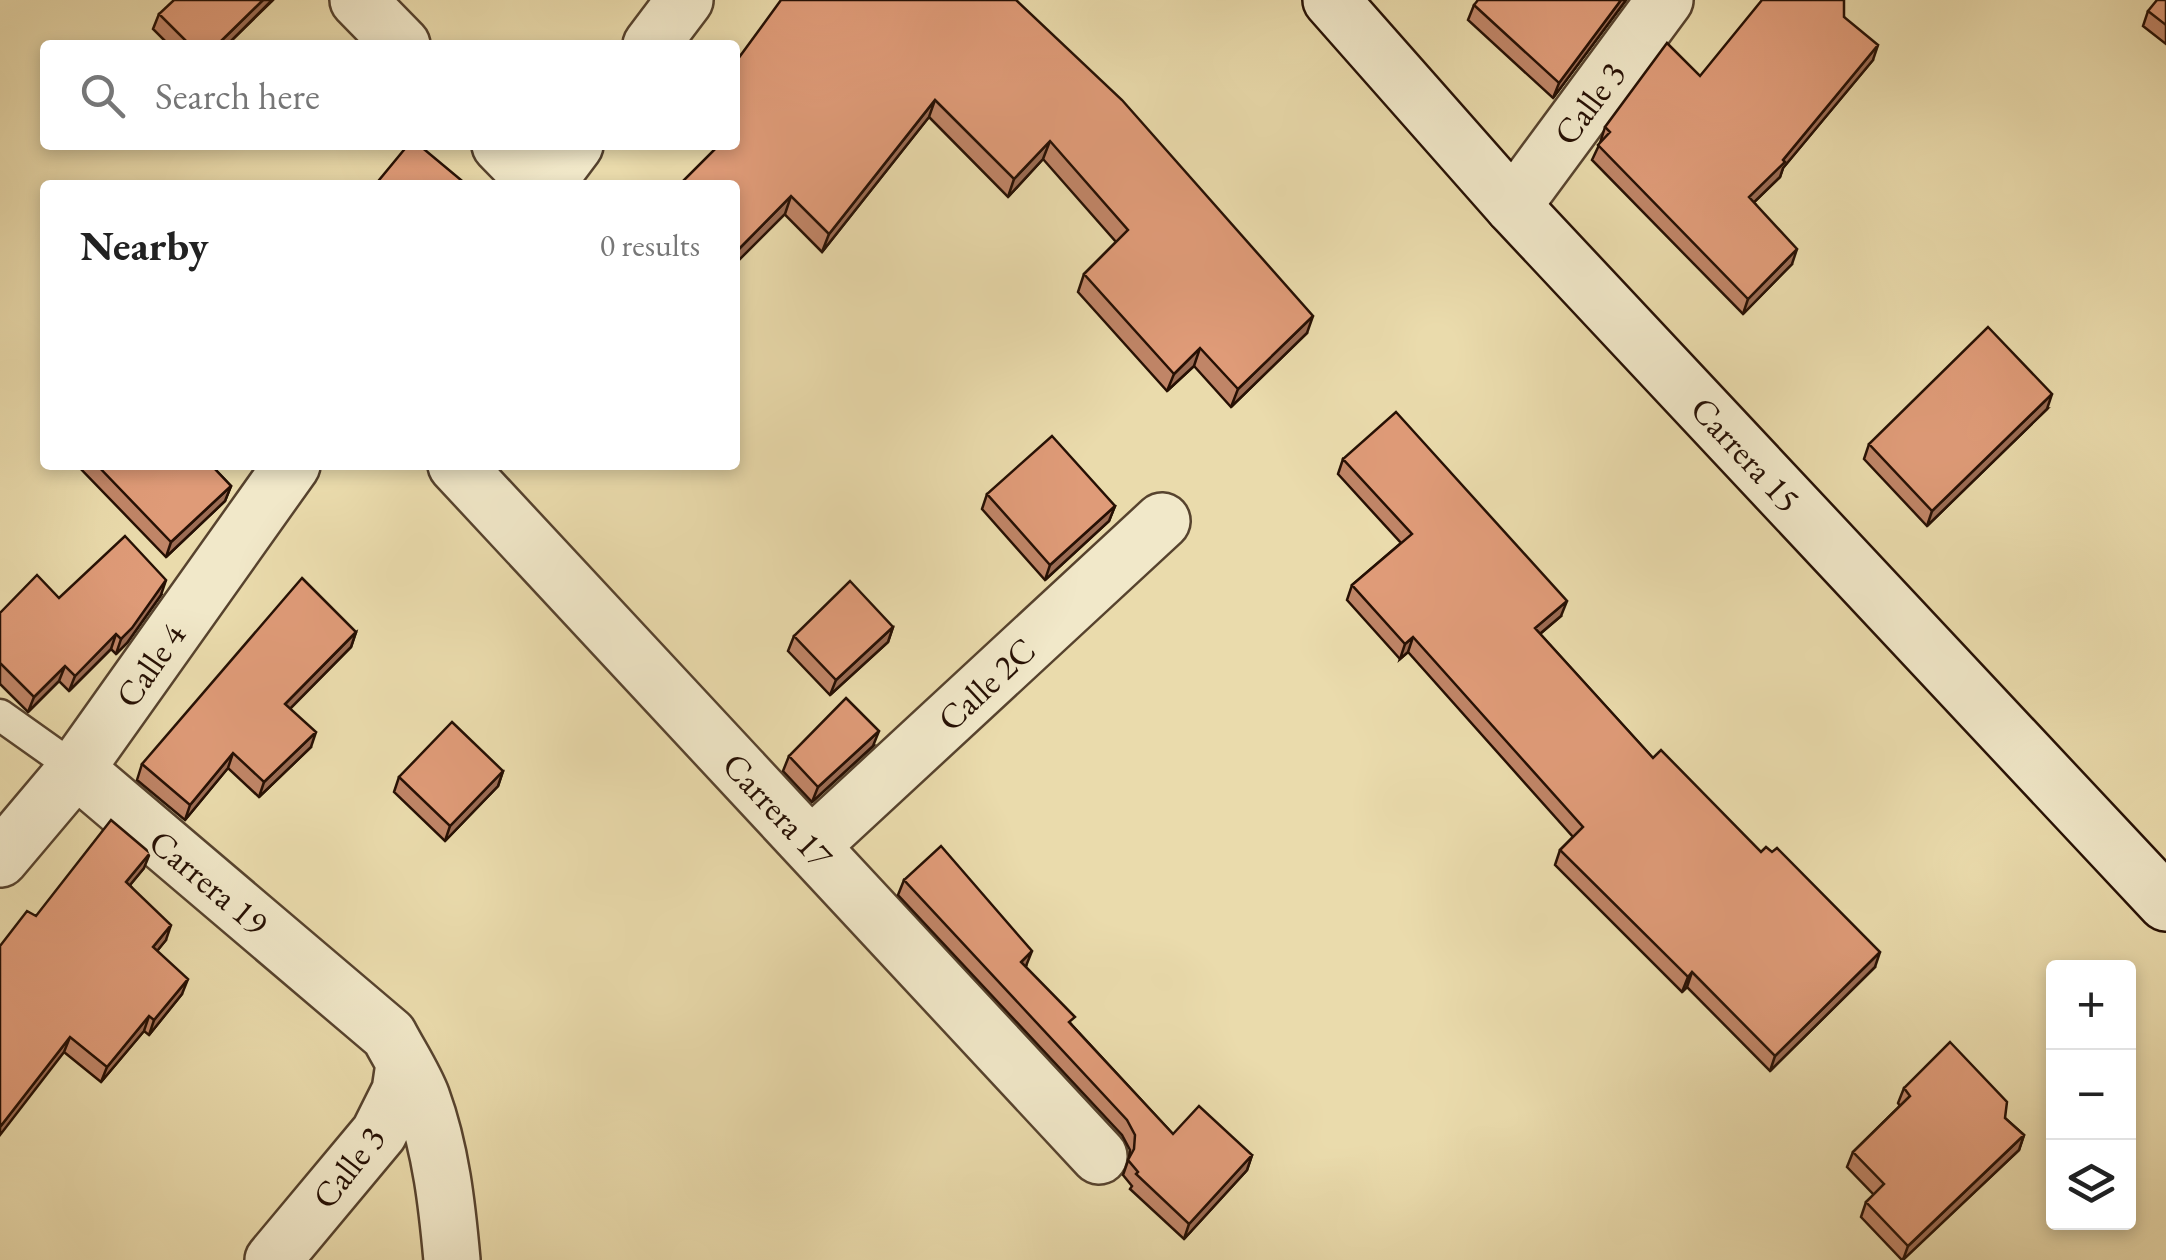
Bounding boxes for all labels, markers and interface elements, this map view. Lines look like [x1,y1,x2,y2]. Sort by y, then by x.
search box [40,40,740,150]
street label: Calle 3 [1543,52,1635,154]
icon: search [75,68,130,123]
text: Search here [155,71,320,120]
text: Nearby [80,218,209,273]
text: 0 results [600,224,700,266]
street label: Carrera 15 [1681,387,1811,521]
street label: Calle 4 [105,614,195,716]
street label: Calle 2C [928,627,1044,741]
street label: Carrera 17 [713,743,843,877]
street label: Carrera 19 [140,819,278,945]
map controls [2046,960,2136,1230]
button: + [2046,960,2136,1050]
button: − [2046,1050,2136,1140]
street label: Calle 3 [302,1116,394,1218]
button: layers [2046,1140,2136,1230]

